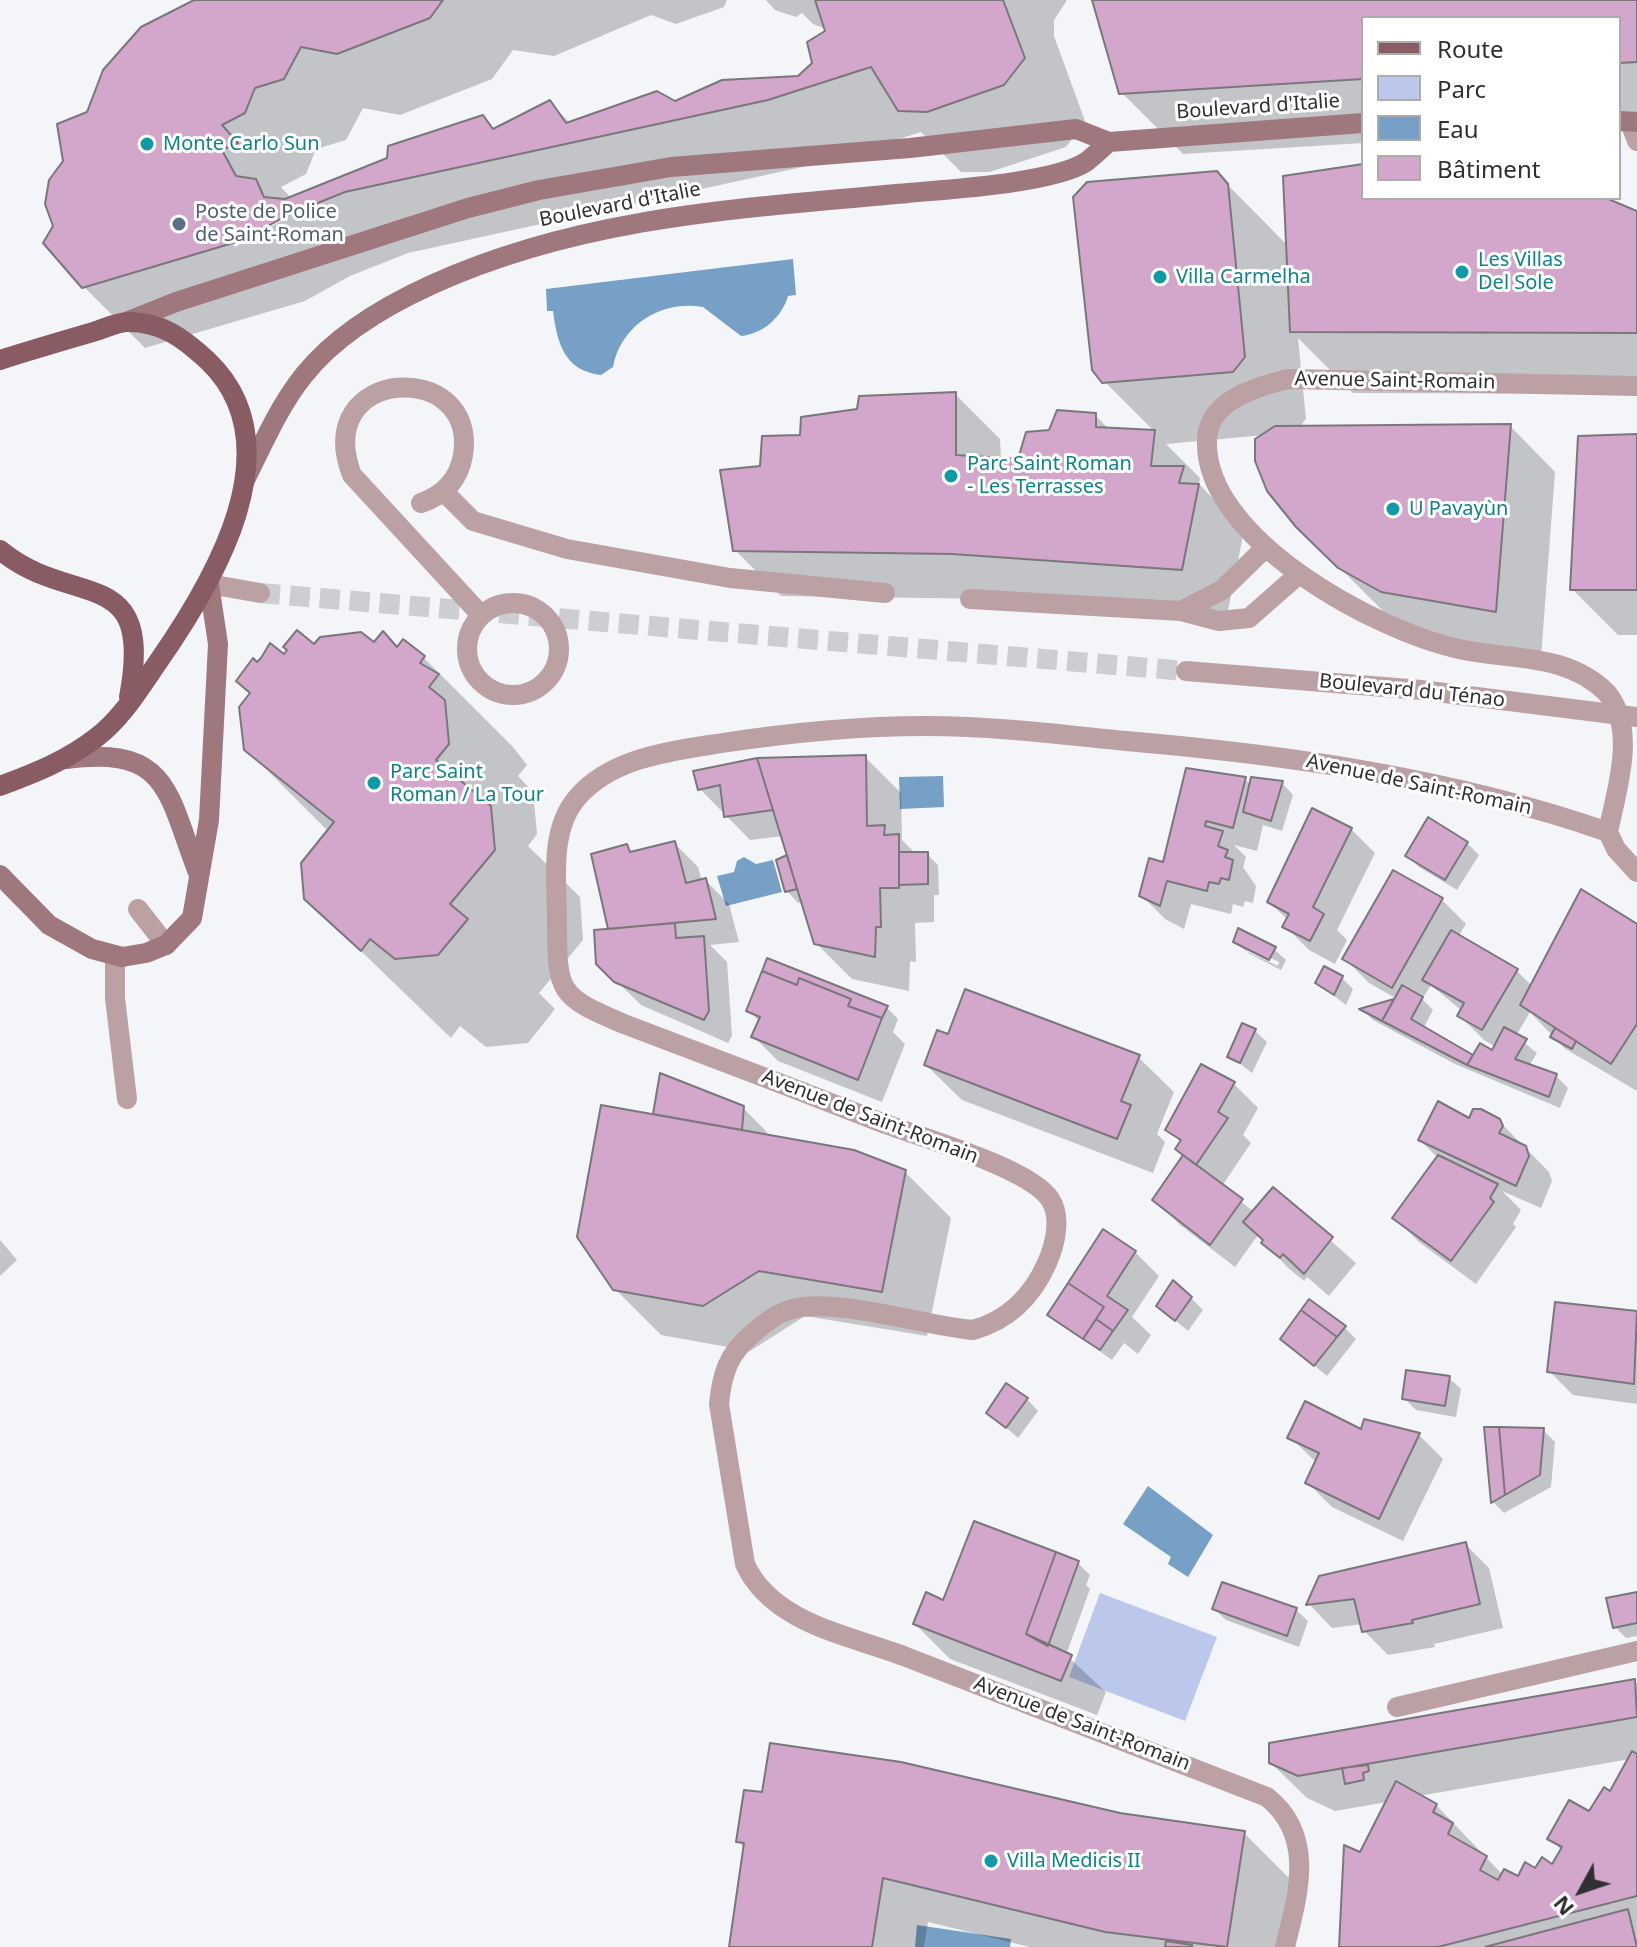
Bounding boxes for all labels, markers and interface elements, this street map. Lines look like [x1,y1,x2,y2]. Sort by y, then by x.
legend [1361,16,1621,200]
text: Route [1437,32,1503,65]
text: Parc [1437,72,1486,105]
street label: Boulevard d'Italie [1175,89,1341,125]
text: Eau [1437,112,1479,145]
place label: Monte Carlo Sun [163,132,320,156]
marker: Monte Carlo Sun [138,135,156,153]
text: Bâtiment [1437,152,1540,185]
street label: Boulevard d'Italie [537,178,703,232]
place label: Poste de Police de Saint-Roman [195,200,344,247]
marker: Poste de Police de Saint-Roman [170,215,188,233]
place label: Les Villas Del Sole [1478,248,1563,295]
marker: Les Villas Del Sole [1453,263,1471,281]
place label: Villa Carmelha [1176,265,1311,289]
marker: Villa Carmelha [1151,268,1169,286]
street label: Avenue Saint-Romain [1294,367,1496,395]
place label: Parc Saint Roman - Les Terrasses [967,452,1132,499]
marker: Parc Saint Roman - Les Terrasses [942,467,960,485]
place label: U Pavayùn [1409,497,1508,521]
marker: U Pavayùn [1384,500,1402,518]
street label: Boulevard du Ténao [1318,669,1506,713]
street label: Avenue de Saint-Romain [1304,749,1534,821]
place label: Parc Saint Roman / La Tour [390,760,544,807]
marker: Parc Saint Roman / La Tour [365,774,383,792]
street label: Avenue de Saint-Romain [759,1065,981,1169]
street label: Avenue de Saint-Romain [971,1672,1193,1776]
place label: Villa Medicis II [1007,1849,1141,1873]
north arrow [1541,1851,1621,1931]
marker: Villa Medicis II [982,1852,1000,1870]
text: N [1545,1890,1580,1923]

